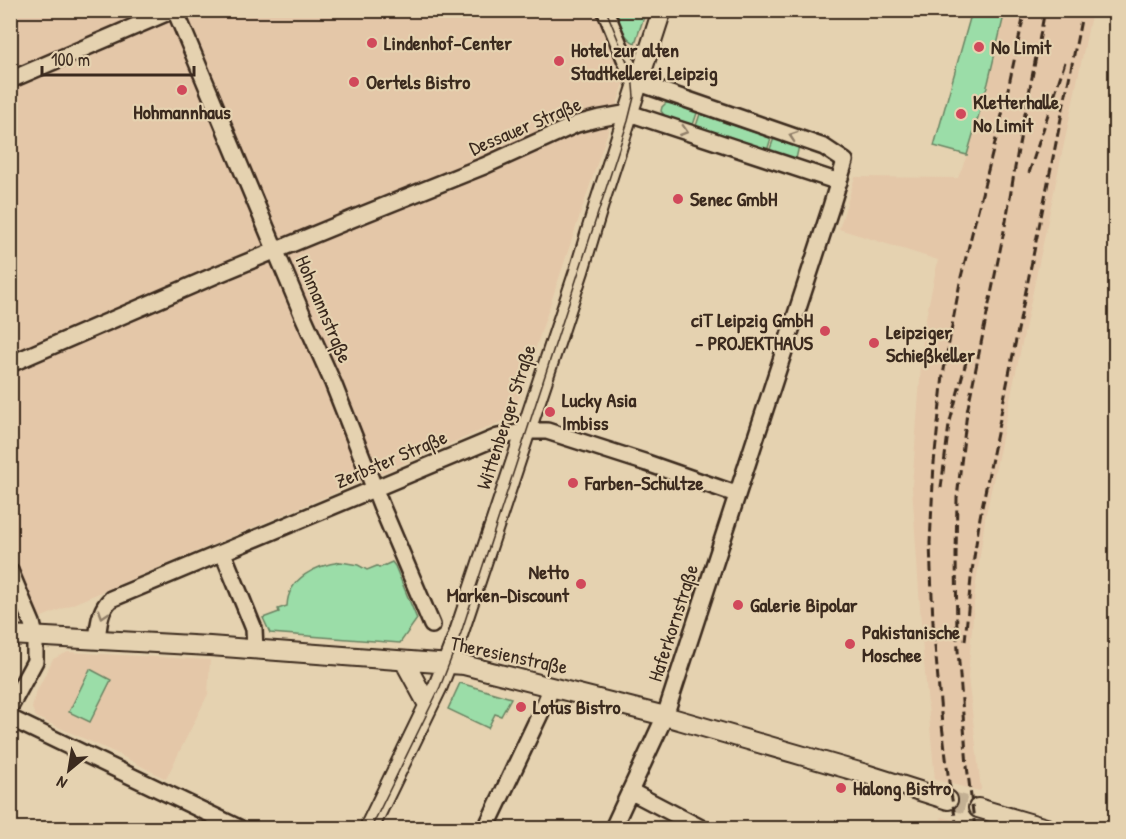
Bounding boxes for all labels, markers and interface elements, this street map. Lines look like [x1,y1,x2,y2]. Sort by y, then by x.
place label: Lindenhof-Center [384,29,512,56]
place label: No Limit [991,33,1052,60]
marker: Lindenhof-Center [365,36,379,50]
place label: Hotel zur alten Stadtkellerei Leipzig [571,36,718,87]
scale bar [42,39,194,77]
marker: No Limit [972,40,986,54]
text: 100 m [51,47,90,72]
marker: Hotel zur alten Stadtkellerei Leipzig [552,54,566,68]
place label: Oertels Bistro [366,68,470,95]
marker: Oertels Bistro [347,75,361,89]
marker: Hohmannhaus [175,83,189,97]
place label: Kletterhalle No Limit [973,88,1059,138]
street label: Dessauer Straße [465,90,585,161]
place label: Hohmannhaus [133,98,231,125]
marker: Kletterhalle No Limit [954,107,968,121]
one-way arrow [678,124,689,136]
one-way arrow [788,131,799,144]
place label: Senec GmbH [690,185,778,212]
marker: Senec GmbH [671,192,685,206]
street label: Hohmannstraße [290,251,359,367]
place label: ciT Leipzig GmbH - PROJEKTHAUS [691,306,814,356]
place label: Leipziger Schießkeller [886,318,975,369]
marker: ciT Leipzig GmbH - PROJEKTHAUS [818,324,832,338]
marker: Leipziger Schießkeller [867,336,881,350]
street label: Wittenberger Straße [469,341,542,493]
place label: Lucky Asia Imbiss [562,386,636,436]
marker: Lucky Asia Imbiss [543,405,557,419]
street label: Zerbster Straße [331,423,451,494]
place label: Farben-Schultze [584,469,703,496]
marker: Farben-Schultze [566,476,580,490]
place label: Netto Marken-Discount [447,558,570,608]
street label: Haferkornstraße [641,561,704,685]
marker: Netto Marken-Discount [574,577,588,591]
place label: Galerie Bipolar [750,591,858,619]
marker: Galerie Bipolar [731,598,745,612]
one-way arrow [97,608,110,619]
place label: Pakistanische Moschee [862,618,960,668]
street label: Theresienstraße [448,629,570,680]
marker: Pakistanische Moschee [843,637,857,651]
place label: Lotus Bistro [533,693,621,720]
marker: Lotus Bistro [514,700,528,714]
north arrow [39,740,99,800]
text: N [52,771,71,795]
place label: Halong Bistro [853,774,951,802]
marker: Halong Bistro [834,781,848,795]

